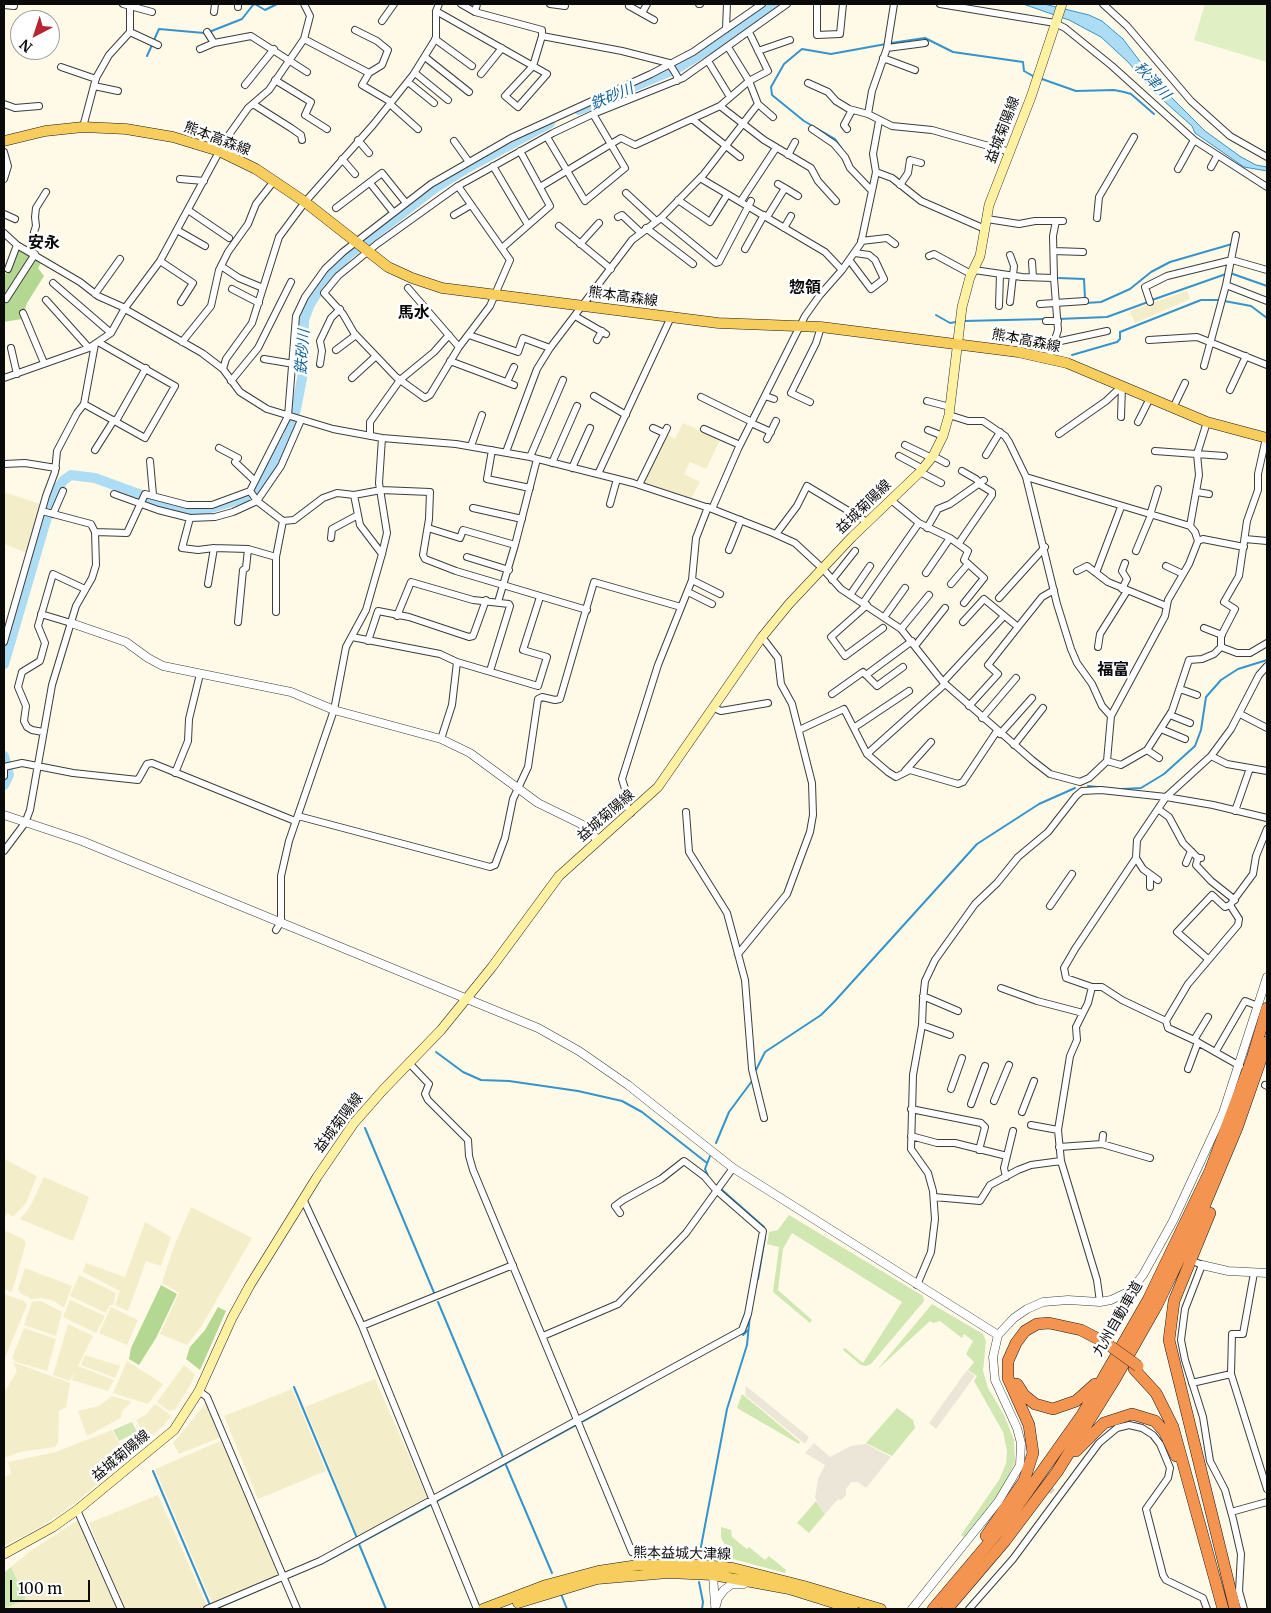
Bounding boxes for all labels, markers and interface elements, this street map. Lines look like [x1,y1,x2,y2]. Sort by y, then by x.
north arrow [10,10,60,60]
text: N [16,35,36,56]
water label: 秋津川 [1130,58,1174,104]
water label: 鉄砂川 [588,80,636,114]
street label: 益城菊陽線 [983,94,1023,166]
street label: 熊本高森線 [181,119,253,159]
district label: 安永 [28,233,60,253]
district label: 惣領 [789,278,821,298]
street label: 熊本高森線 [587,284,659,310]
district label: 馬水 [398,303,430,323]
street label: 熊本高森線 [990,326,1062,356]
water label: 鉄砂川 [292,329,314,375]
street label: 益城菊陽線 [833,477,895,537]
district label: 福富 [1097,660,1129,680]
street label: 益城菊陽線 [574,787,638,845]
street label: 益城菊陽線 [311,1090,367,1156]
street label: 九州自動車道 [1090,1278,1146,1360]
street label: 益城菊陽線 [89,1427,153,1485]
street label: 熊本益城大津線 [633,1545,731,1563]
scale bar [12,1570,92,1602]
text: 100 m [18,1579,62,1598]

